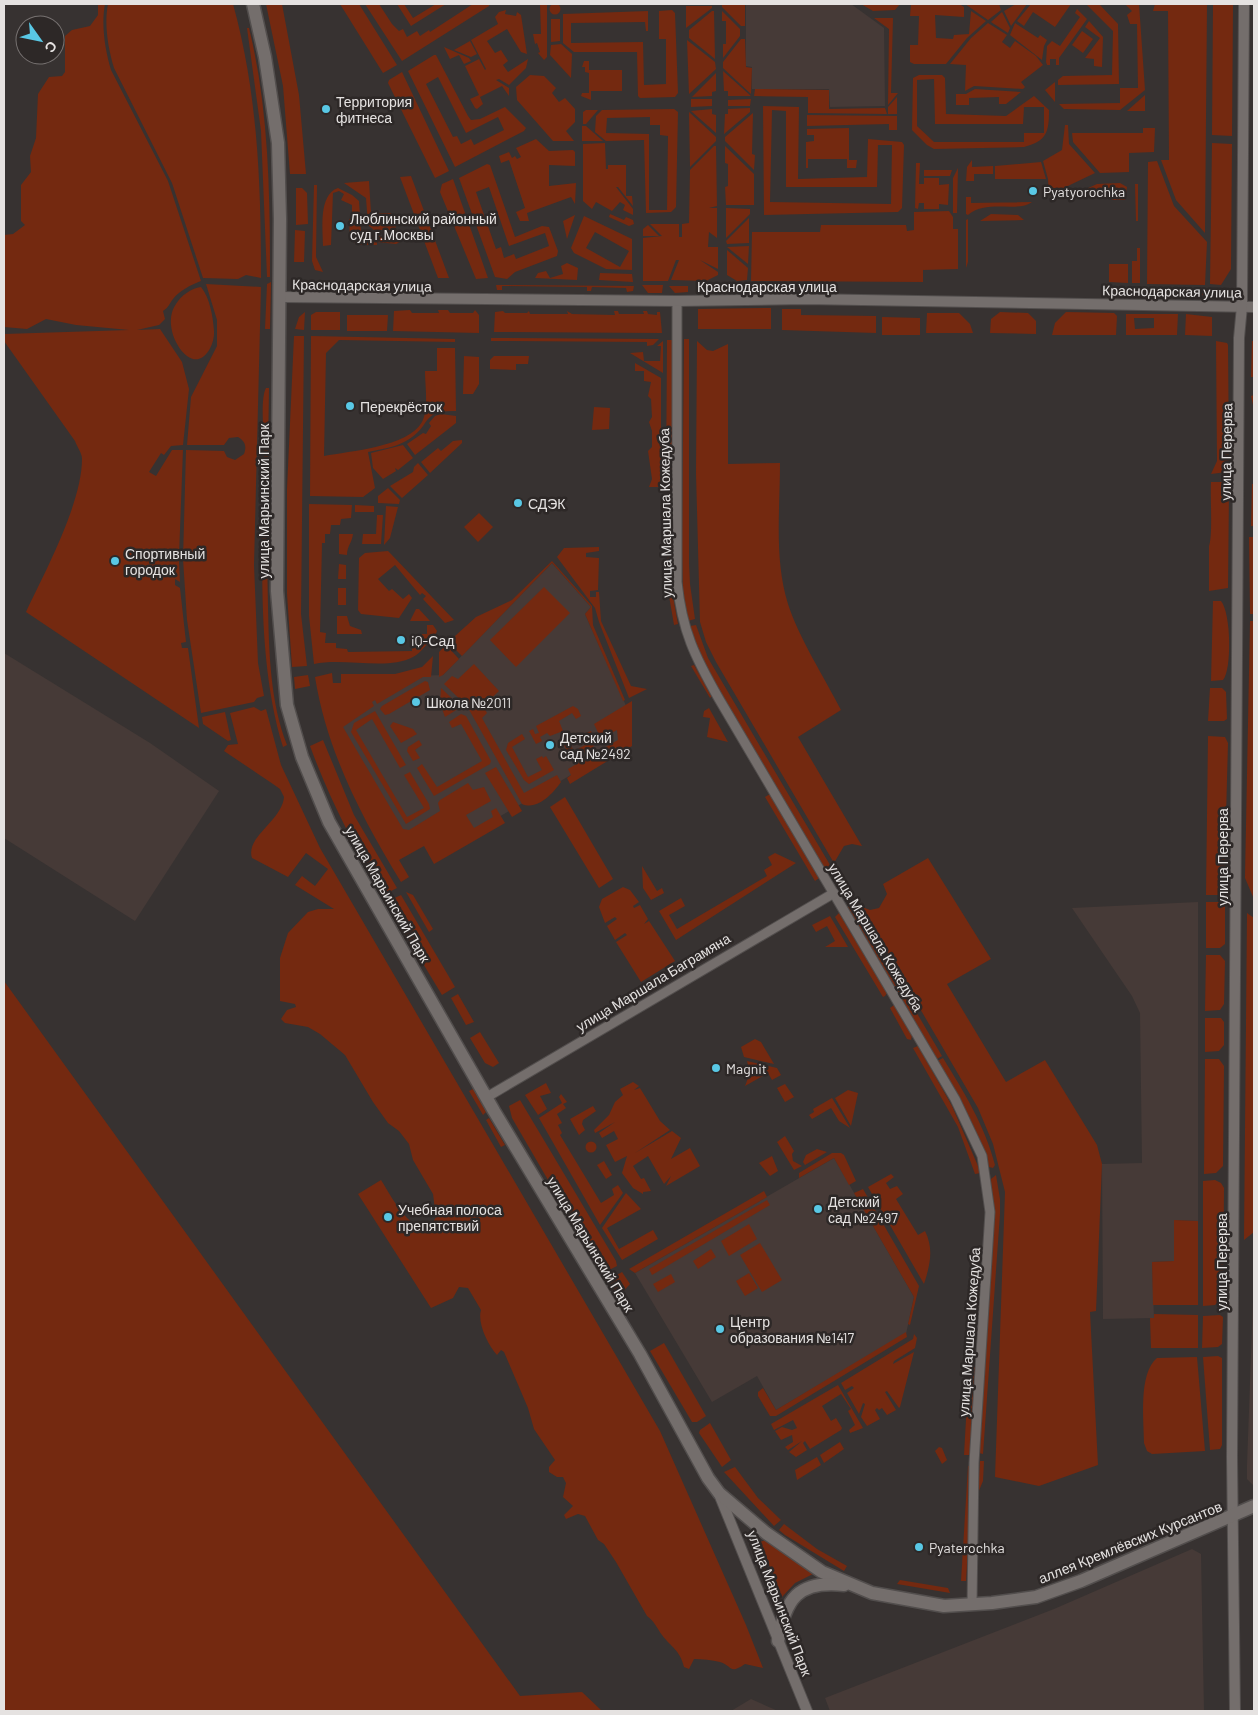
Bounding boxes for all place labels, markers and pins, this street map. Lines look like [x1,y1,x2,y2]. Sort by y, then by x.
place label: Территория фитнеса [336,93,412,126]
marker: Территория фитнеса [320,103,332,115]
place label: Pyatyorochka [1043,183,1125,200]
marker: Pyatyorochka [1027,185,1039,197]
place label: Люблинский районный суд г.Москвы [350,210,497,243]
marker: Люблинский районный суд г.Москвы [334,220,346,232]
place label: Перекрёсток [360,398,443,415]
marker: Перекрёсток [344,400,356,412]
place label: СДЭК [528,495,566,512]
marker: СДЭК [512,497,524,509]
place label: Спортивный городок [125,545,205,578]
marker: Спортивный городок [109,555,121,567]
place label: iQ-Сад [411,632,454,649]
marker: iQ-Сад [395,634,407,646]
place label: Школа №2011 [426,694,511,711]
marker: Школа №2011 [410,696,422,708]
place label: Детский сад №2492 [560,729,631,762]
marker: Детский сад №2492 [544,739,556,751]
place label: Magnit [726,1060,767,1077]
marker: Magnit [710,1062,722,1074]
place label: Детский сад №2497 [828,1193,898,1226]
place label: Учебная полоса препятствий [398,1201,502,1234]
marker: Детский сад №2497 [812,1203,824,1215]
marker: Учебная полоса препятствий [382,1211,394,1223]
place label: Центр образования №1417 [730,1313,855,1346]
marker: Центр образования №1417 [714,1323,726,1335]
place label: Pyaterochka [929,1539,1005,1556]
marker: Pyaterochka [913,1541,925,1553]

